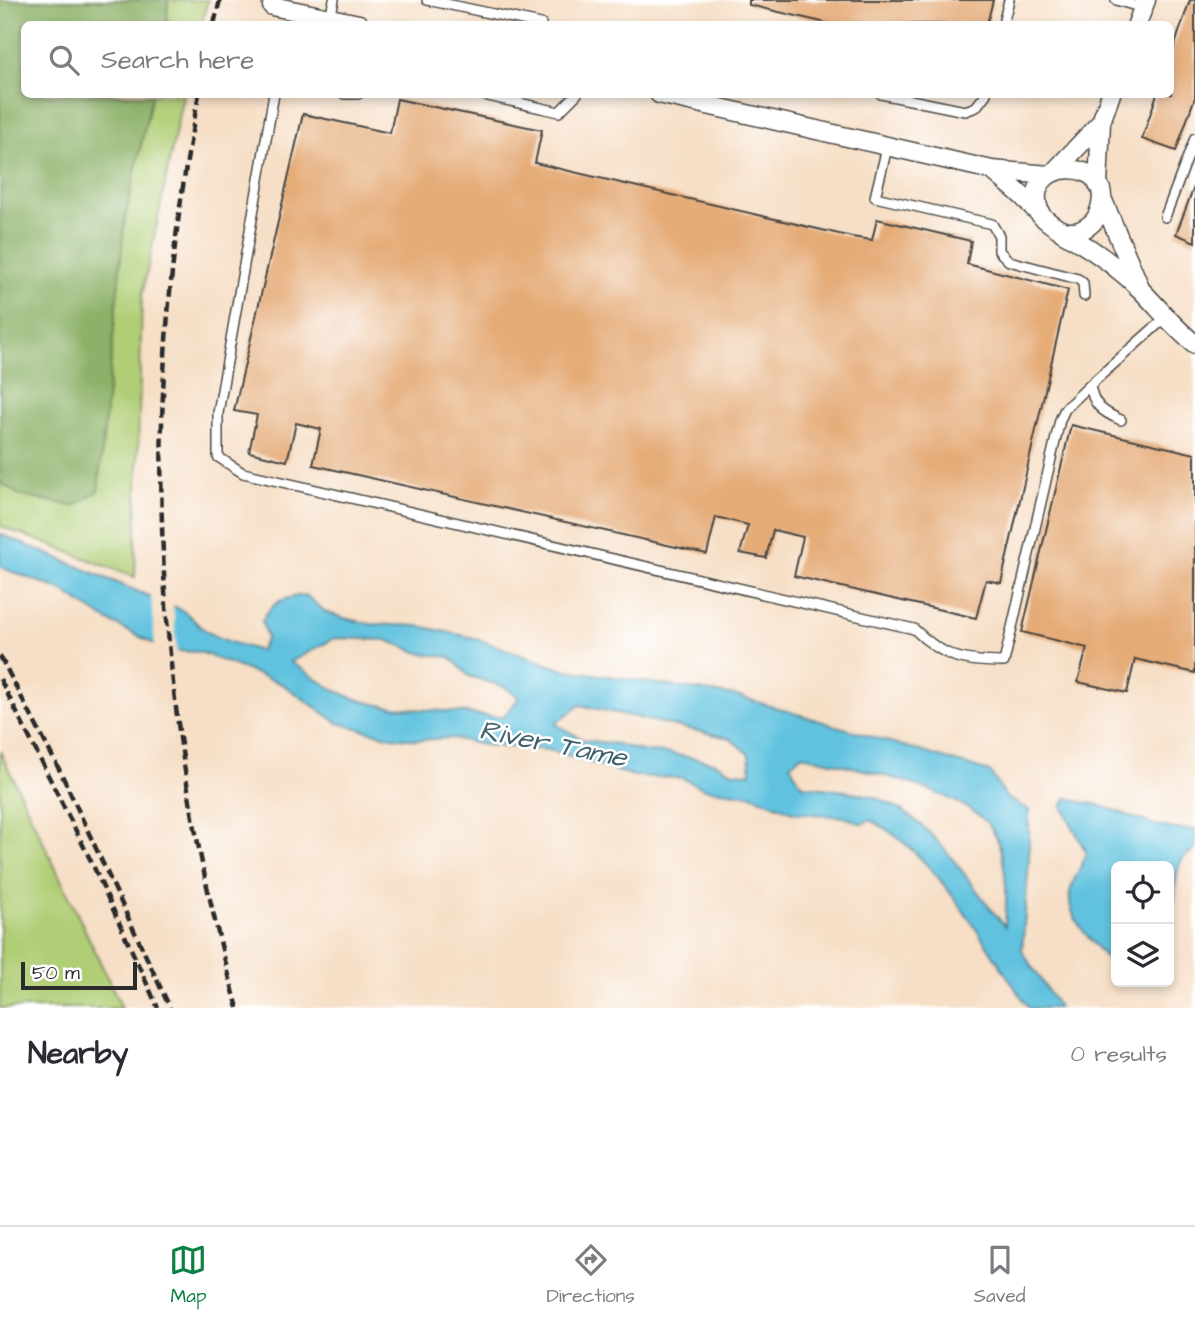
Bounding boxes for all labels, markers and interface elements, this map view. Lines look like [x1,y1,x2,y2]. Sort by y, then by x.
search box [21,21,1174,98]
icon: search [45,41,83,79]
text: Search here [101,42,254,78]
water label: River Tame [476,711,632,778]
map controls [1111,861,1174,987]
button: locate [1111,861,1174,924]
button: layers [1111,924,1174,987]
scale bar [21,959,136,991]
text: 50 m [32,960,80,987]
text: Nearby [28,1033,128,1075]
text: 0 results [1070,1038,1167,1070]
tab: Map [169,1241,207,1310]
tab: Directions [546,1241,635,1310]
tab: Saved [974,1241,1025,1310]

